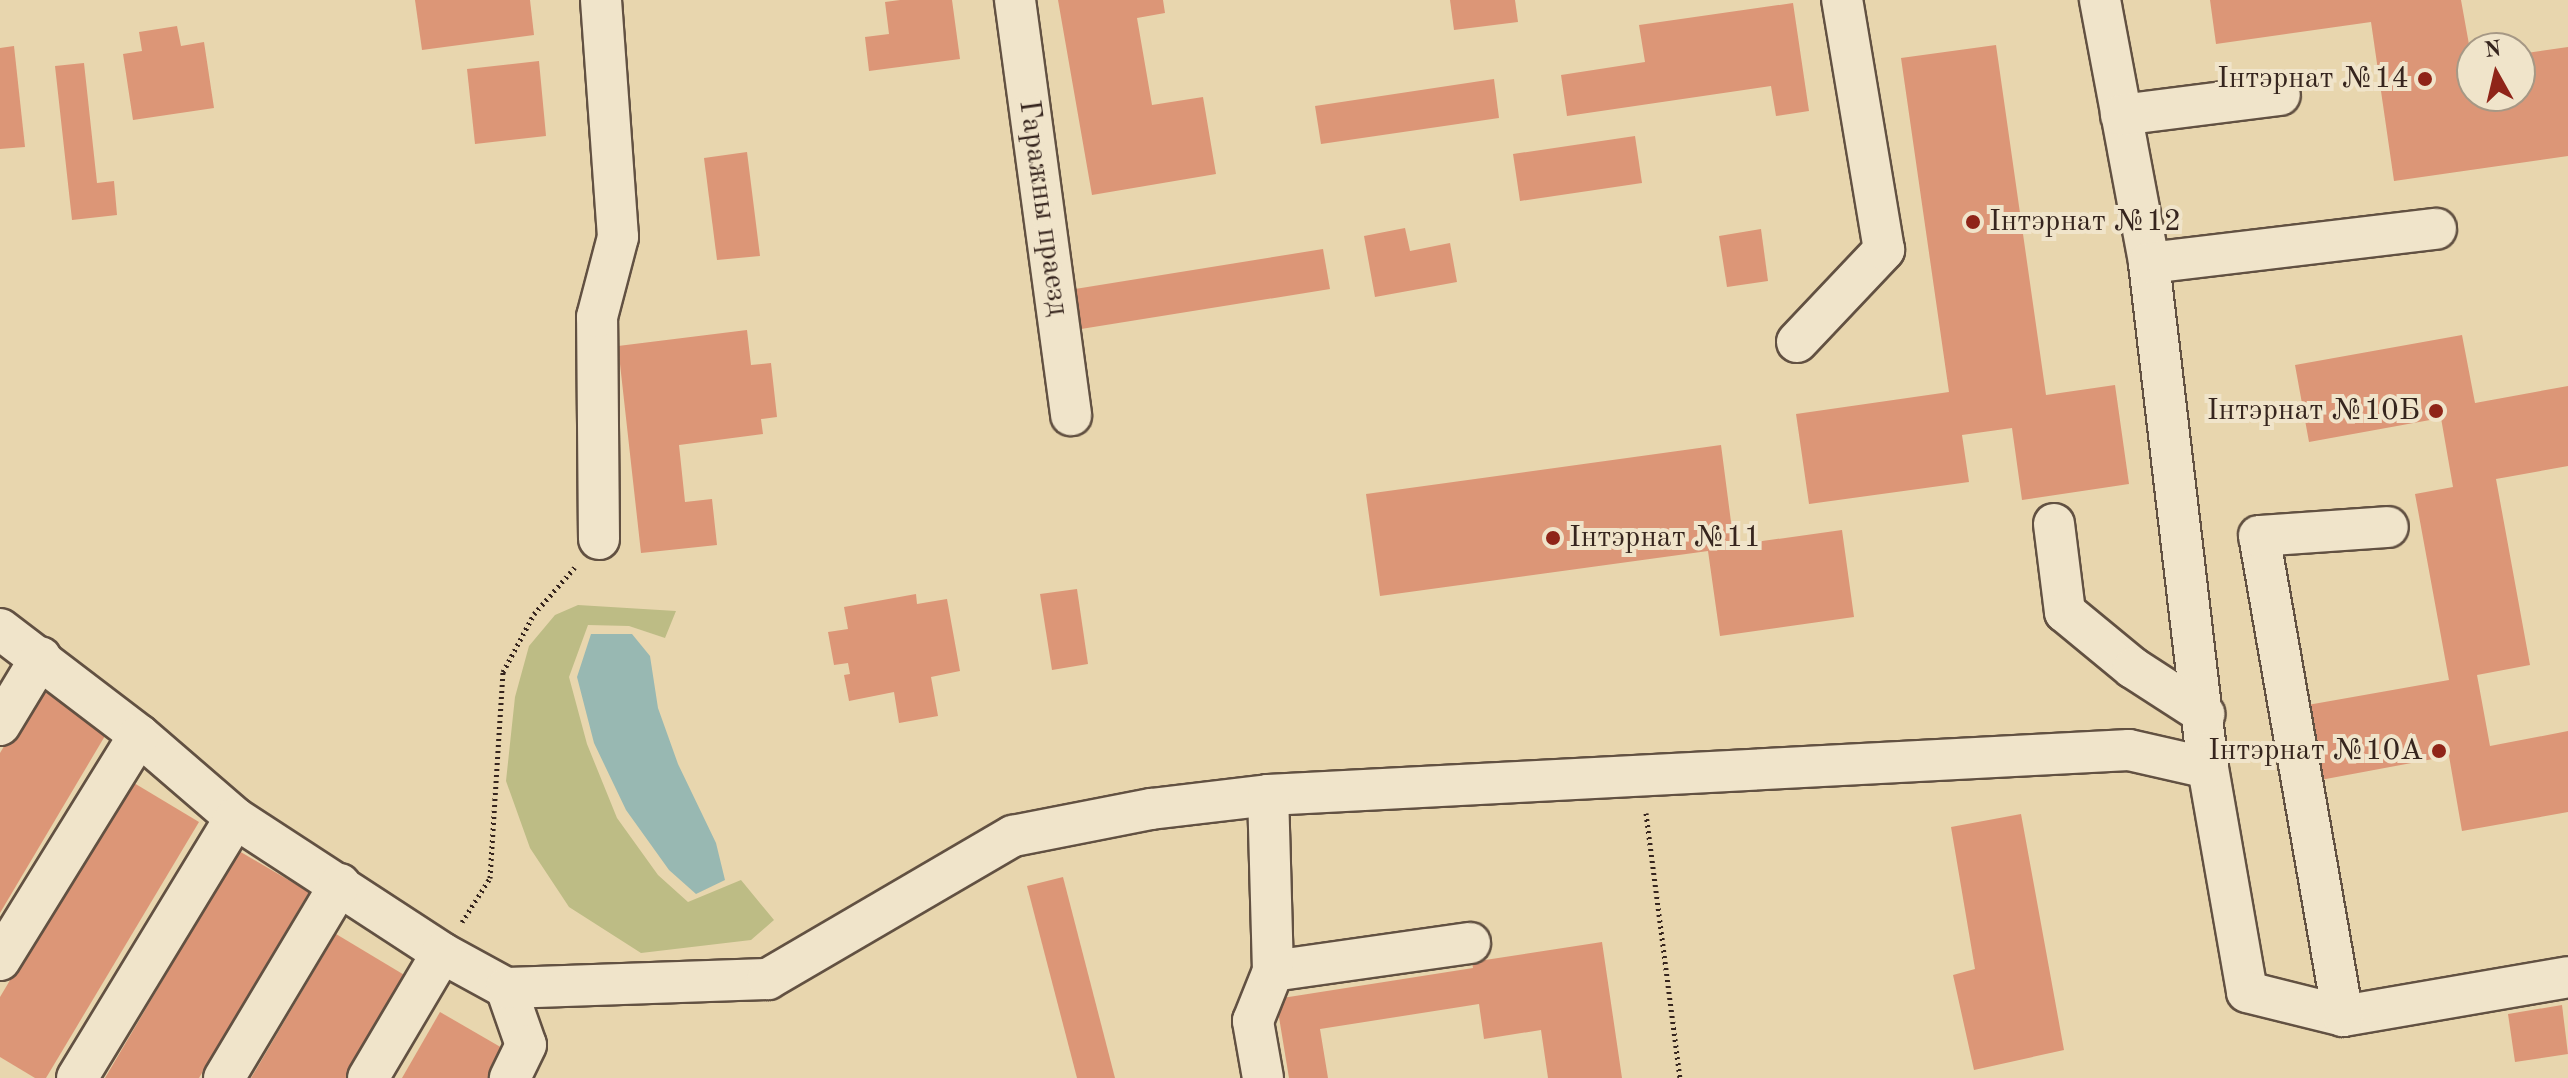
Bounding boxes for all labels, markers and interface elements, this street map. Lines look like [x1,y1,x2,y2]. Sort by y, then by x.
north arrow [2456,32,2536,112]
text: N [2483,38,2503,62]
place label: Інтэрнат №14 [2217,61,2409,97]
marker: Інтэрнат №14 [2416,70,2434,88]
street label: Гаражны праезд [1010,98,1076,318]
place label: Інтэрнат №12 [1989,204,2181,240]
marker: Інтэрнат №12 [1964,213,1982,231]
place label: Інтэрнат №10Б [2207,393,2420,429]
marker: Інтэрнат №10Б [2427,402,2445,420]
place label: Інтэрнат №11 [1569,520,1761,556]
marker: Інтэрнат №11 [1544,529,1562,547]
place label: Інтэрнат №10А [2208,733,2423,769]
marker: Інтэрнат №10А [2430,742,2448,760]

